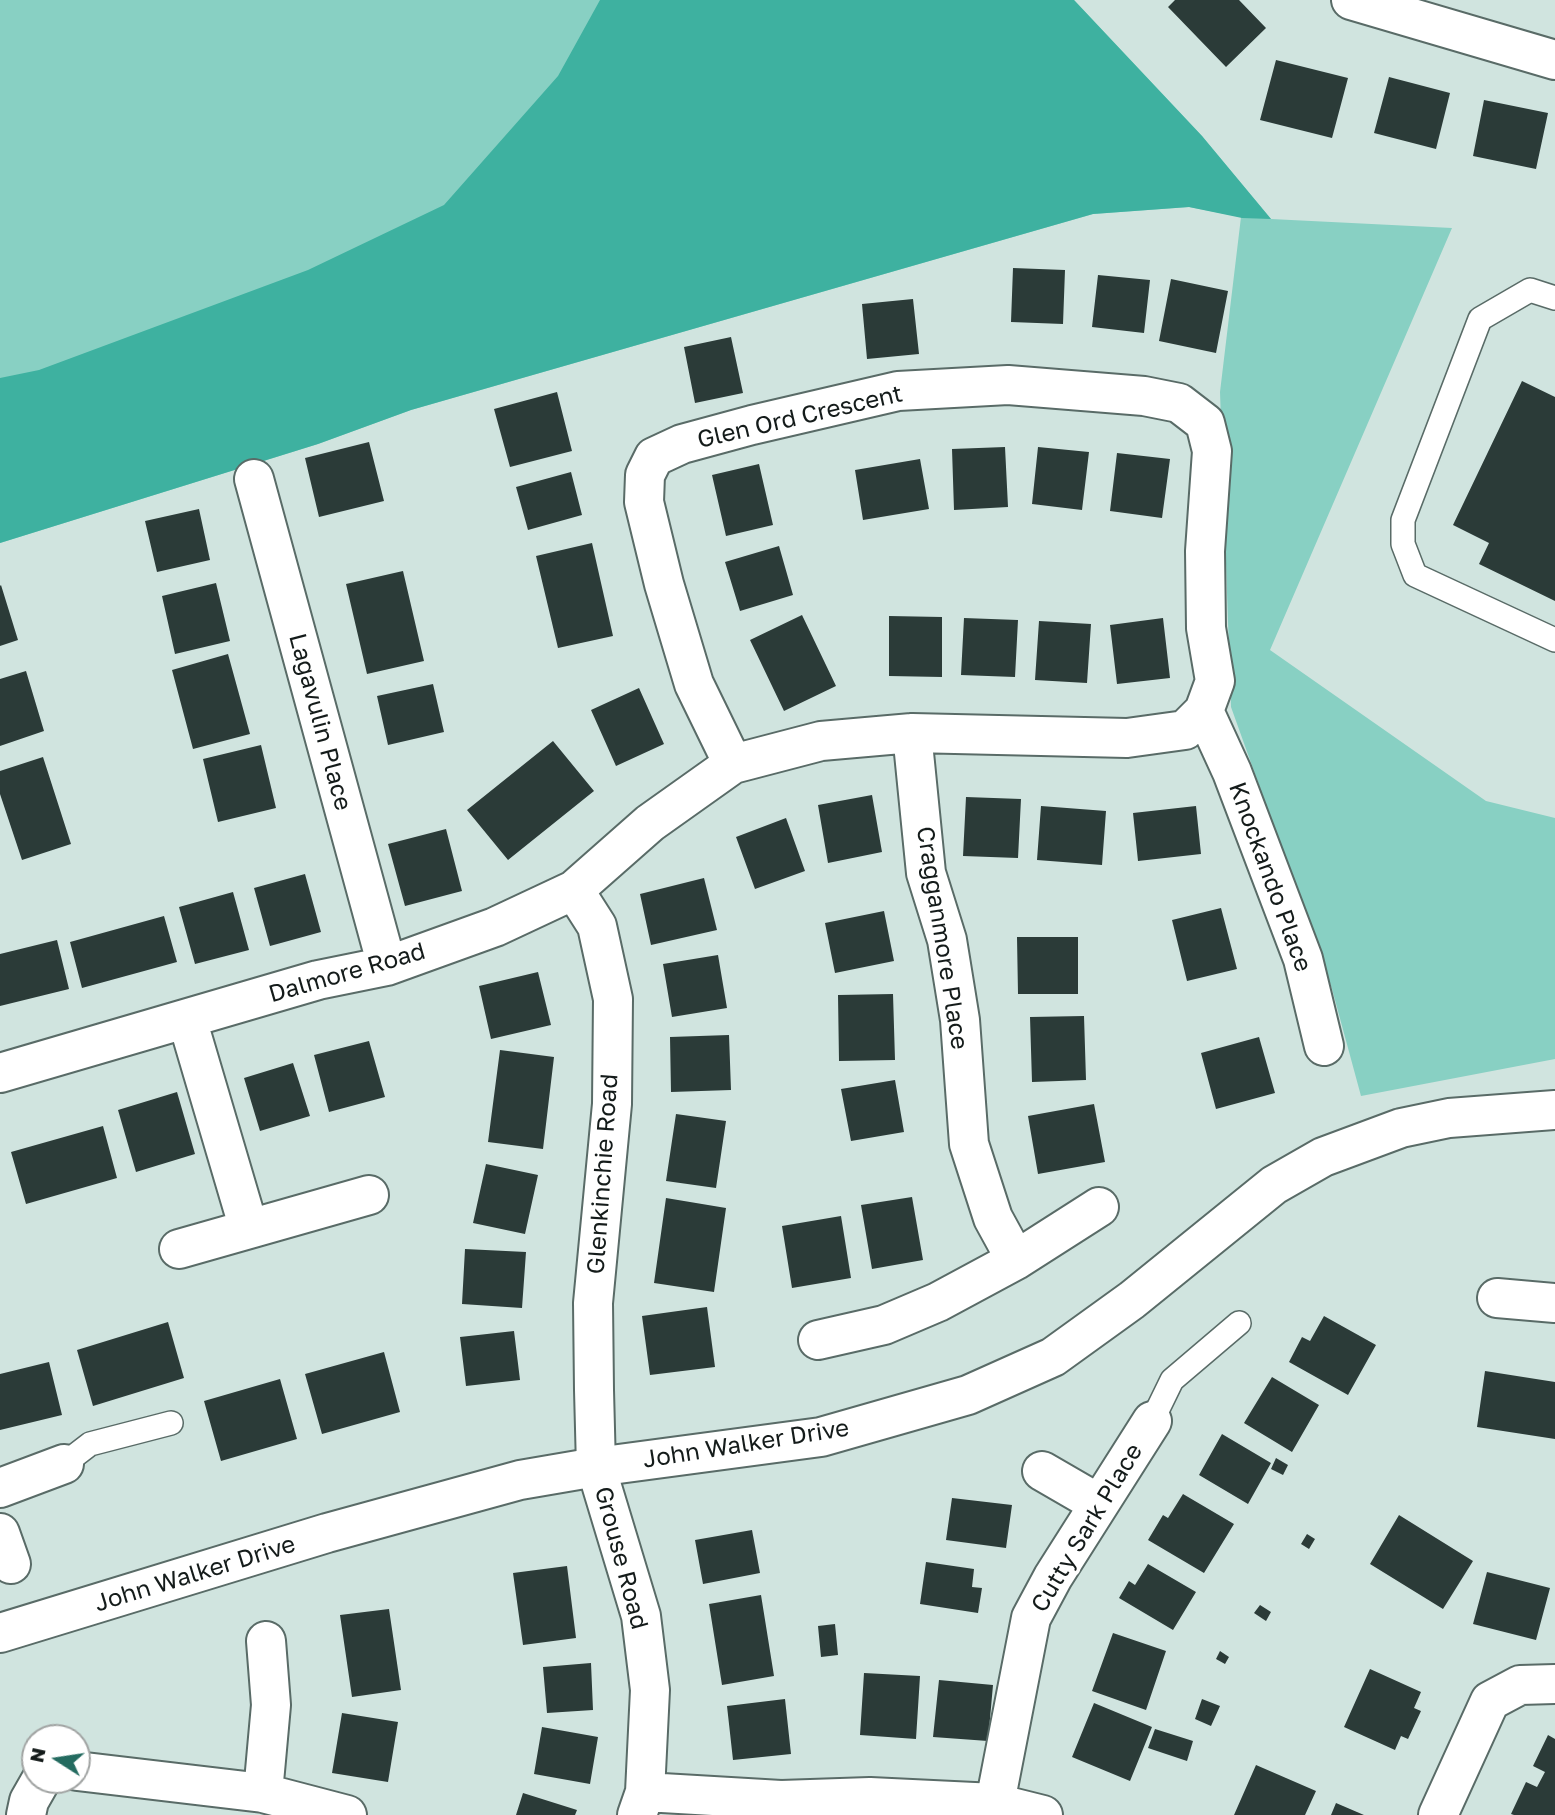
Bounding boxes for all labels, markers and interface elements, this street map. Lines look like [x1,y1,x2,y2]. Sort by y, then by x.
street label: Glen Ord Crescent [695,379,905,455]
street label: Lagavulin Place [283,630,357,814]
street label: Knockando Place [1222,778,1318,976]
street label: Cragganmore Place [910,824,974,1052]
street label: Dalmore Road [265,937,429,1009]
street label: Glenkinchie Road [582,1073,624,1275]
street label: John Walker Drive [641,1413,851,1475]
street label: Cutty Sark Place [1025,1439,1149,1617]
street label: Grouse Road [588,1484,654,1632]
street label: John Walker Drive [91,1530,299,1618]
north arrow [21,1724,91,1794]
text: N [24,1745,50,1764]

